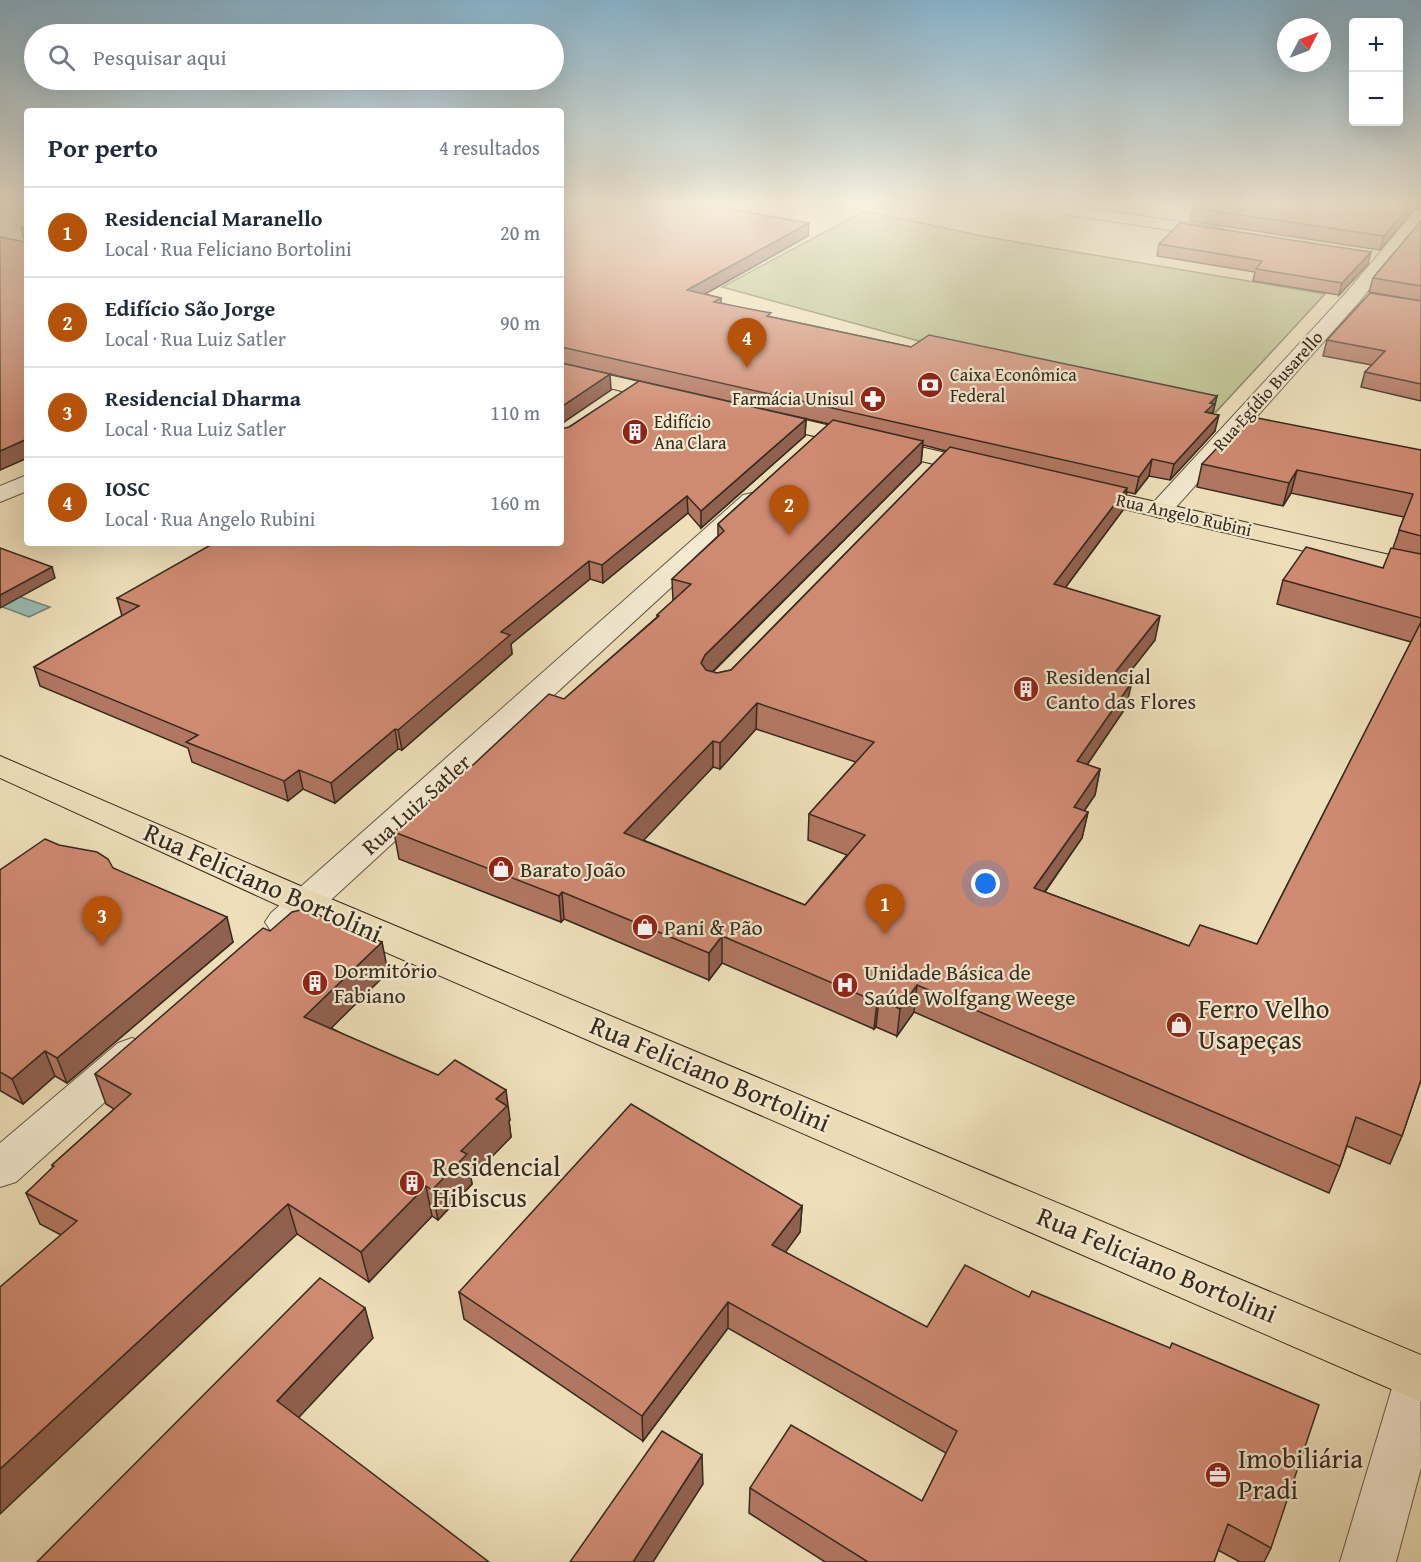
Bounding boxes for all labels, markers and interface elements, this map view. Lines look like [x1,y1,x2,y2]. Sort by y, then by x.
north arrow [1277,18,1331,72]
map controls [1349,18,1403,126]
button: + [1349,18,1403,72]
search box [24,24,564,90]
icon: search [45,41,78,74]
text: Pesquisar aqui [93,41,227,73]
button: − [1349,72,1403,126]
text: Por perto [48,128,158,167]
text: 4 resultados [439,133,540,162]
text: Residencial Maranello [105,202,323,234]
text: 1 [62,218,73,247]
text: 20 m [500,218,540,247]
text: Local · Rua Feliciano Bortolini [105,234,352,263]
text: Edifício São Jorge [105,292,275,324]
text: 2 [62,308,73,337]
text: 90 m [500,308,540,337]
pin: 4 [728,318,766,368]
text: Local · Rua Luiz Satler [105,324,286,353]
street label: Rua Egídio Busarello [1206,324,1329,457]
place label: Caixa Econômica Federal [950,361,1077,409]
bank icon: Caixa Econômica Federal [915,370,945,400]
text: Residencial Dharma [105,382,301,414]
pharmacy icon: Farmácia Unisul [858,384,888,414]
place label: Farmácia Unisul [732,385,854,412]
text: 3 [62,398,73,427]
text: 110 m [490,398,540,427]
place label: Edifício Ana Clara [654,408,727,456]
text: Local · Rua Luiz Satler [105,414,286,443]
building icon: Edifício Ana Clara [620,417,650,447]
text: IOSC [105,472,150,504]
pin: 2 [770,486,808,535]
street label: Rua Angelo Rubini [1113,486,1255,543]
text: 4 [62,488,73,517]
text: 160 m [490,488,540,517]
text: Local · Rua Angelo Rubini [105,504,315,533]
place label: Residencial Canto das Flores [1046,660,1196,717]
building icon: Residencial Canto das Flores [1011,674,1041,704]
street label: Rua Luiz Satler [354,746,478,862]
street label: Rua Feliciano Bortolini [138,811,389,953]
place label: Barato João [520,853,626,885]
shop icon: Barato João [486,854,516,884]
your location [971,869,1000,898]
pin: 1 [866,884,904,934]
pin: 3 [82,896,122,946]
place label: Pani & Pão [664,911,763,943]
shop icon: Pani & Pão [630,912,660,942]
place label: Dormitório Fabiano [334,954,437,1011]
place label: Unidade Básica de Saúde Wolfgang Weege [864,956,1076,1013]
building icon: Dormitório Fabiano [300,968,330,998]
hospital icon: Unidade Básica de Saúde Wolfgang Weege [830,970,860,1000]
place label: Ferro Velho Usapeças [1198,988,1330,1059]
street label: Rua Feliciano Bortolini [584,1004,837,1142]
shop icon: Ferro Velho Usapeças [1164,1010,1194,1040]
place label: Residencial Hibiscus [432,1146,561,1217]
building icon: Residencial Hibiscus [397,1168,427,1198]
street label: Rua Feliciano Bortolini [1031,1195,1284,1333]
place label: Imobiliária Pradi [1238,1438,1363,1509]
office icon: Imobiliária Pradi [1203,1460,1233,1490]

